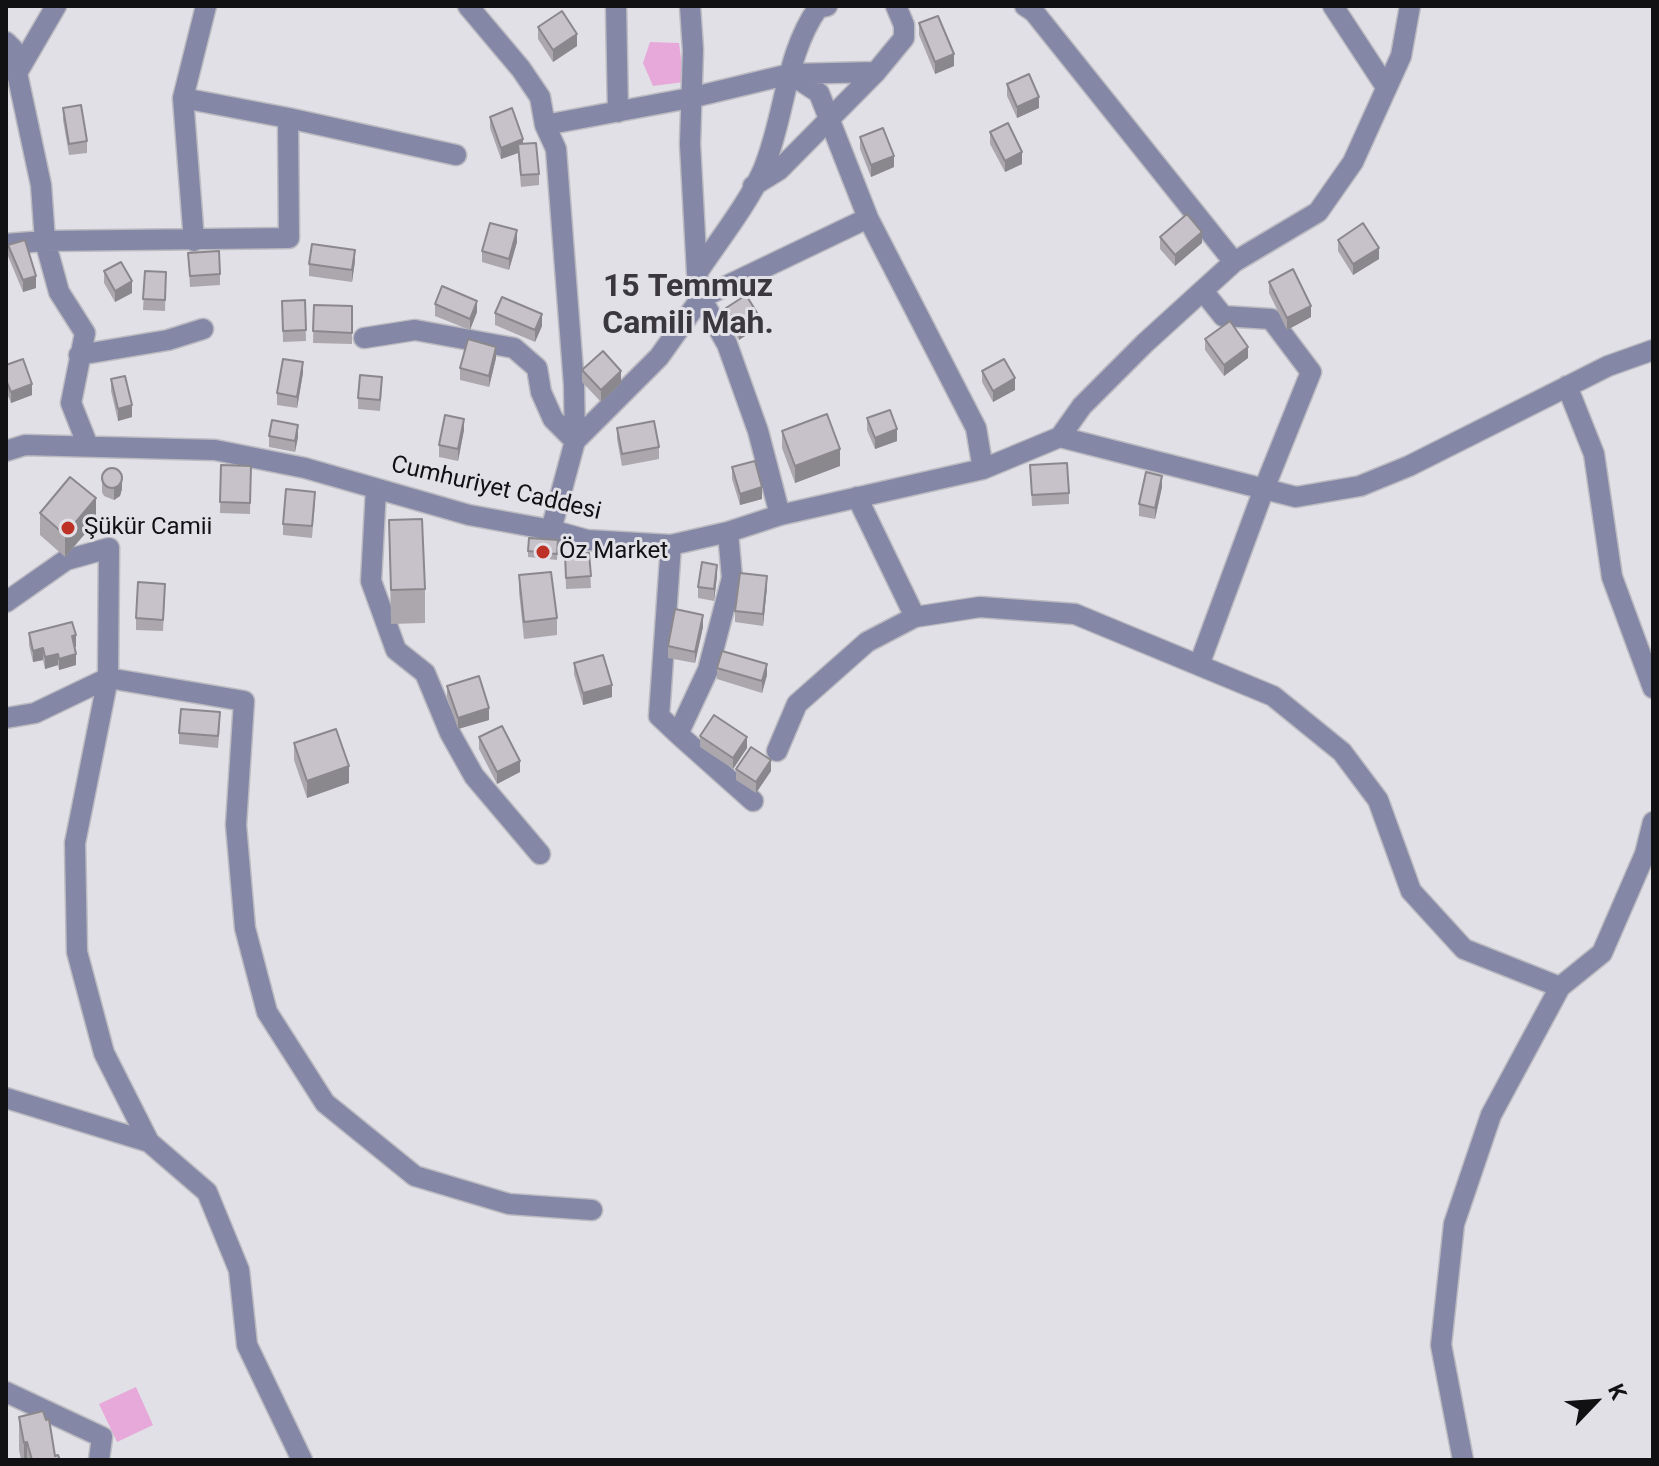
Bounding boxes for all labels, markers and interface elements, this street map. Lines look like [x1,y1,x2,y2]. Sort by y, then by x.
district label: 15 Temmuz Camili Mah. [602,269,774,344]
street label: Cumhuriyet Caddesi [388,451,604,527]
place label: Şükür Camii [84,514,212,542]
marker: Şükür Camii [59,519,77,537]
place label: Öz Market [559,538,668,566]
marker: Öz Market [534,543,552,561]
north arrow [1555,1362,1635,1442]
text: K [1603,1380,1631,1403]

